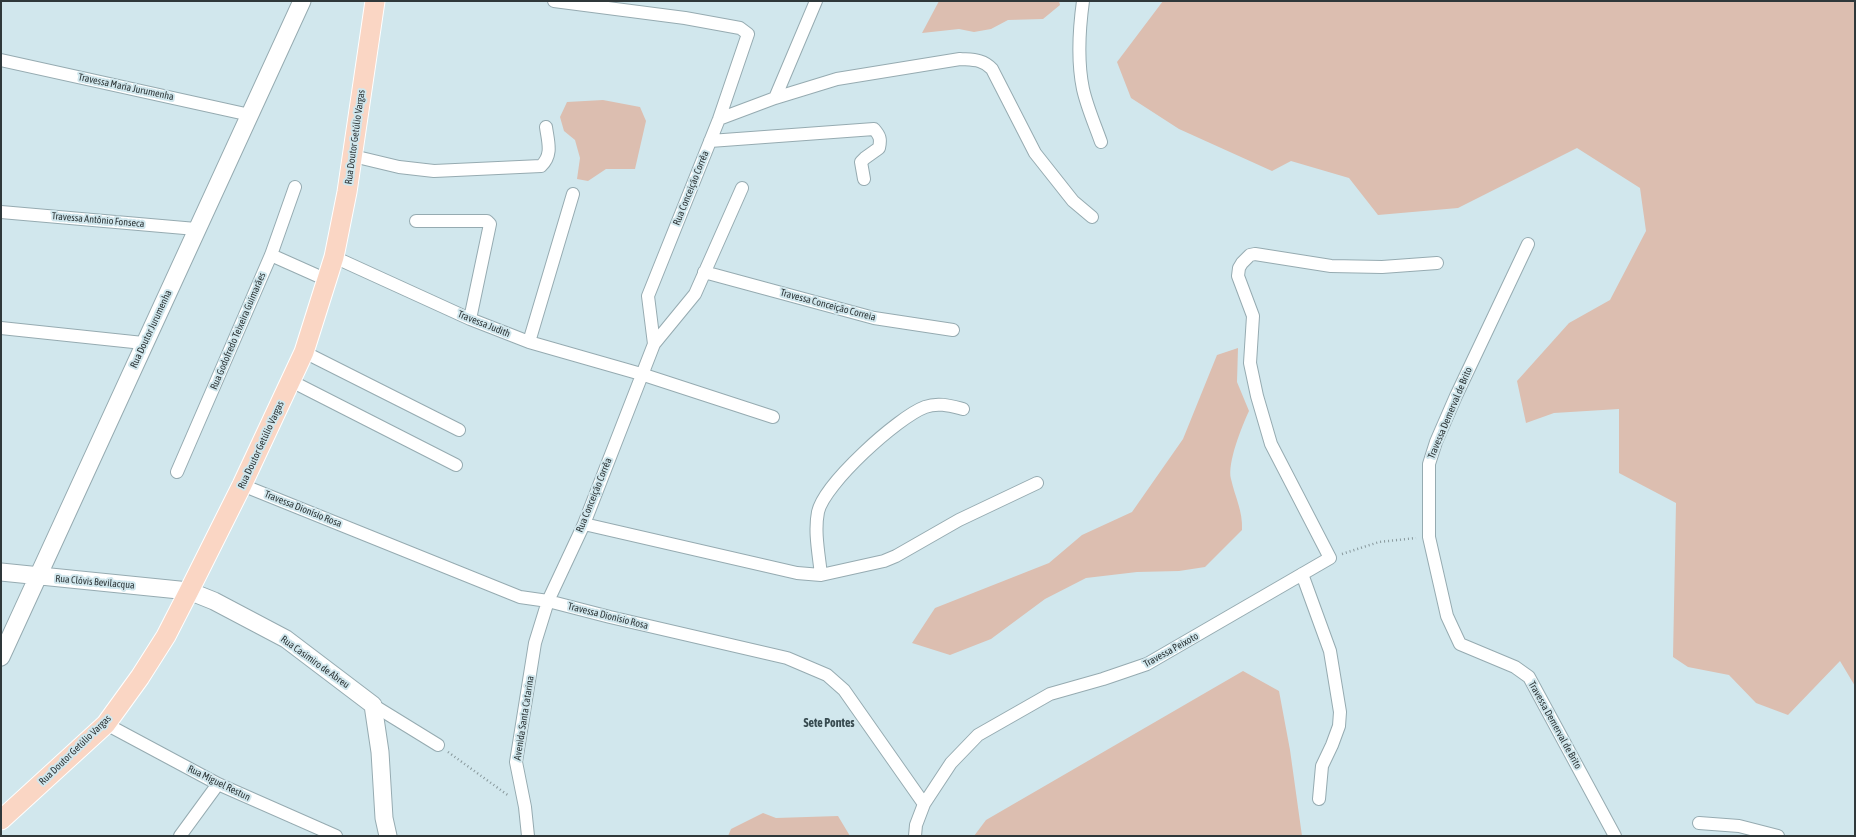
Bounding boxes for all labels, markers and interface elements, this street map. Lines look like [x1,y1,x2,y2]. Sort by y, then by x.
street label: Travessa Maria Jurumenha [77,71,175,103]
street label: Rua Doutor Getúlio Vargas [342,89,368,185]
street label: Rua Conceição Corrêa [671,149,711,227]
street label: Travessa Antônio Fonseca [51,210,145,230]
street label: Rua Godofredo Teixeira Guimarães [208,271,268,391]
street label: Travessa Conceição Correia [779,286,877,324]
street label: Rua Doutor Jurumenha [128,288,174,370]
street label: Travessa Judith [456,308,512,340]
street label: Travessa Demerval de Brito [1425,365,1475,461]
street label: Rua Doutor Getúlio Vargas [235,399,287,491]
street label: Rua Conceição Corrêa [574,456,614,534]
street label: Travessa Dionísio Rosa [263,488,343,530]
street label: Rua Clóvis Bevilacqua [55,573,135,591]
street label: Travessa Dionísio Rosa [567,600,649,632]
street label: Travessa Peixoto [1142,630,1200,670]
street label: Rua Casimiro de Abreu [278,633,352,691]
street label: Avenida Santa Catarina [511,675,537,761]
street label: Travessa Demerval de Brito [1526,679,1584,771]
street label: Rua Doutor Getúlio Vargas [36,713,114,787]
district label: Sete Pontes [803,716,855,730]
street label: Rua Miguel Restun [186,763,252,803]

